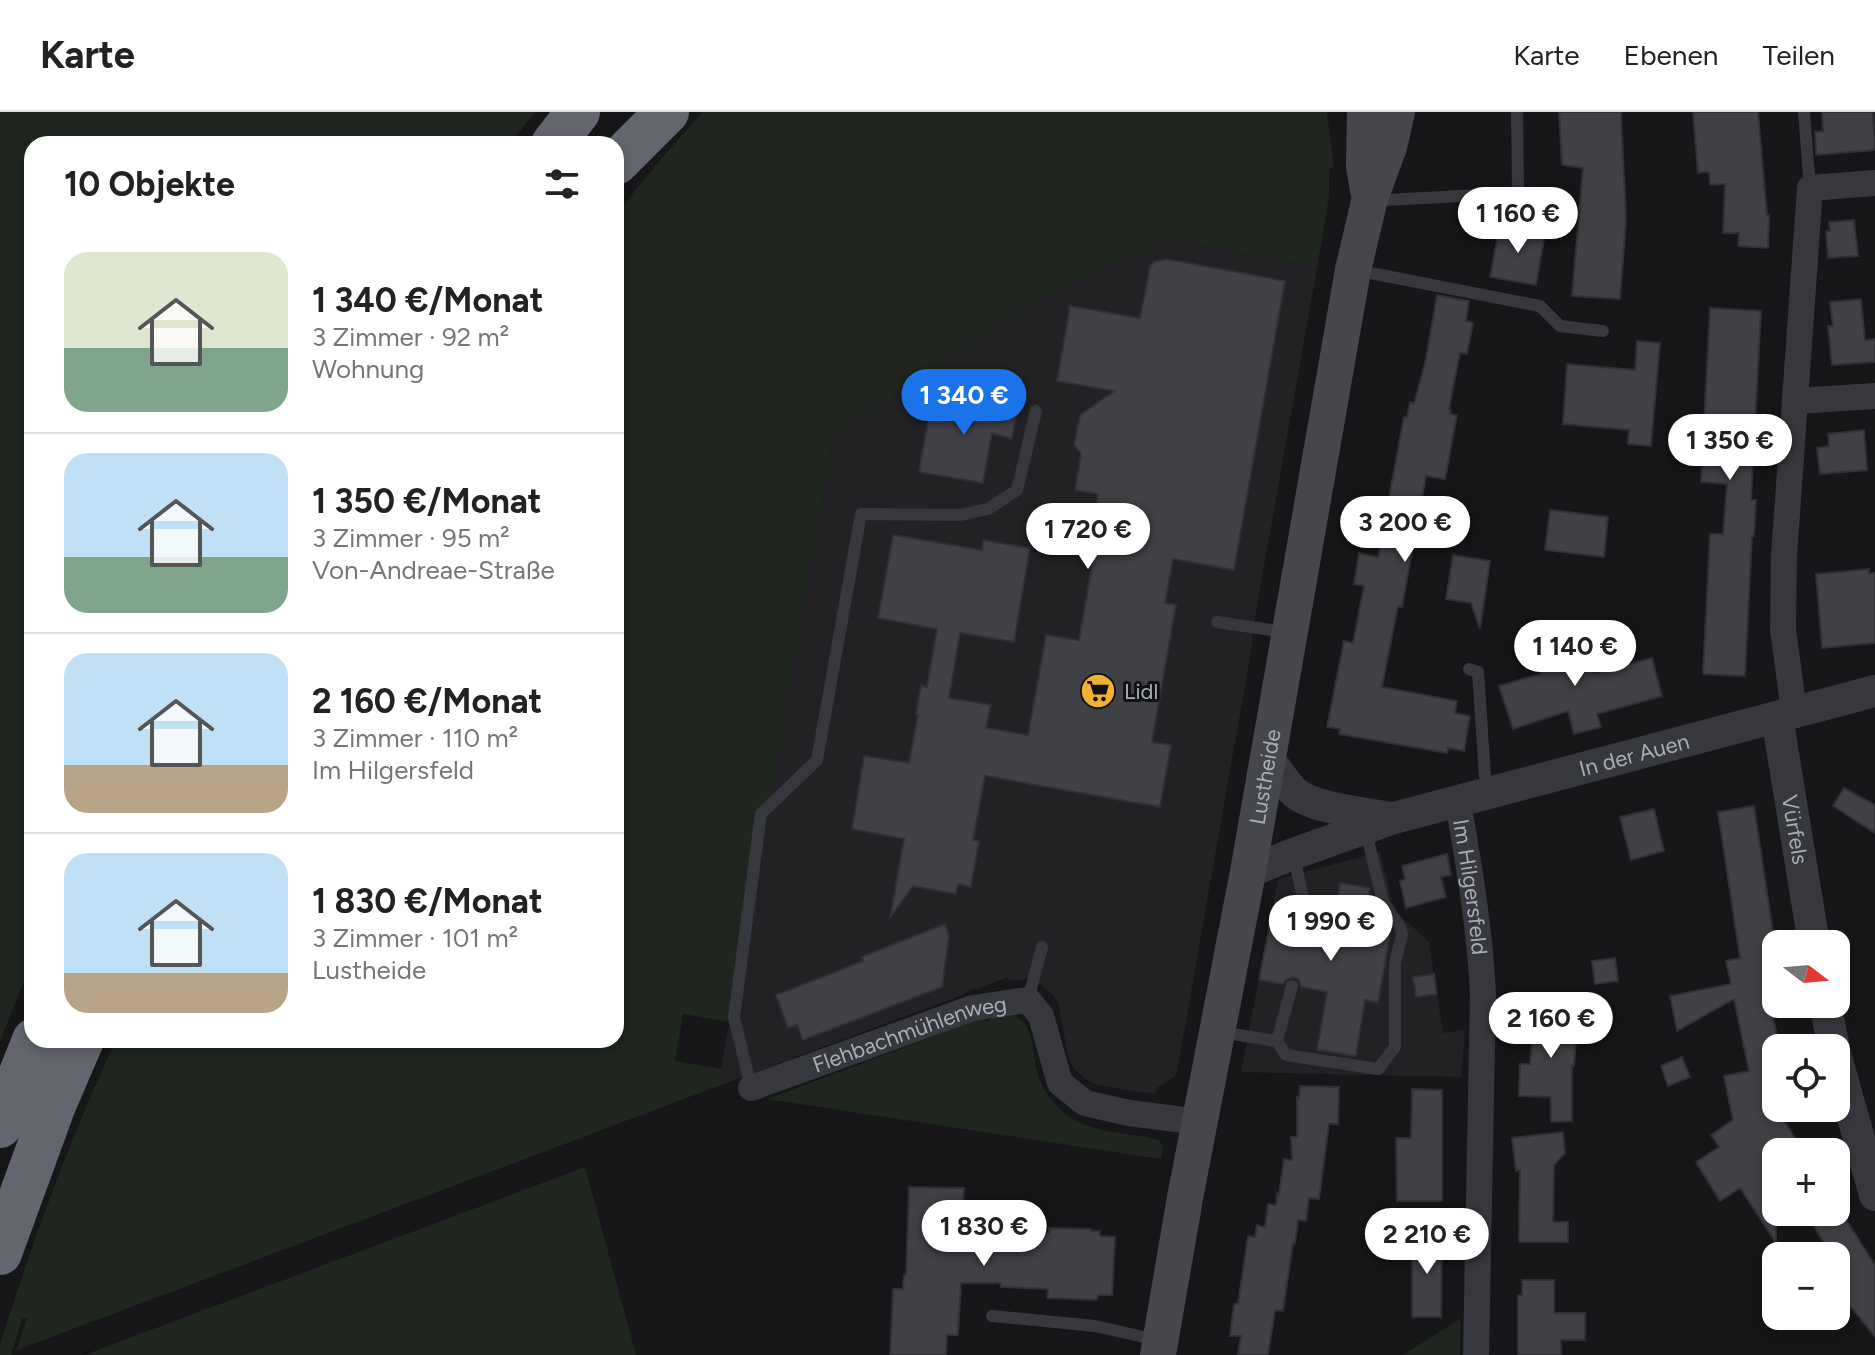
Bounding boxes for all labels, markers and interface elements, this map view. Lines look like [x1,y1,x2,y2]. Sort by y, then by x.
text: Karte [40,32,135,78]
text: Karte [1513,38,1580,72]
text: Ebenen [1624,38,1718,72]
text: Teilen [1762,38,1835,72]
icon: filters [540,162,584,206]
text: 10 Objekte [64,164,235,205]
pin: 1 160 € [1444,187,1592,255]
text: 1 160 € [1476,197,1560,229]
text: 1 340 €/Monat [312,280,543,321]
icon: home [128,284,224,380]
text: 3 Zimmer · 92 m² [312,321,509,353]
text: Wohnung [312,353,424,385]
pin: 1 340 € [890,369,1038,437]
text: 1 340 € [919,379,1009,411]
pin: 1 350 € [1656,414,1804,482]
text: 1 350 € [1686,424,1774,456]
text: 1 350 €/Monat [312,481,542,522]
icon: home [128,485,224,581]
pin: 3 200 € [1331,496,1479,564]
pin: 1 720 € [1014,503,1162,571]
text: 3 200 € [1358,506,1452,538]
text: 1 720 € [1044,513,1132,545]
text: 3 Zimmer · 95 m² [312,522,510,554]
text: Von-Andreae-Straße [312,554,555,586]
pin: 1 140 € [1501,620,1649,688]
text: 1 140 € [1532,630,1618,662]
supermarket icon: Lidl [1079,672,1117,710]
place label: Lidl [1124,678,1158,705]
text: 2 160 €/Monat [312,681,542,722]
icon: home [128,685,224,781]
text: 3 Zimmer · 110 m² [312,722,518,754]
street label: Lustheide [1243,727,1286,827]
street label: In der Auen [1576,727,1692,782]
text: Im Hilgersfeld [312,754,474,786]
street label: Vürfels [1776,793,1814,866]
street label: Im Hilgersfeld [1448,817,1494,956]
text: 1 830 €/Monat [312,881,543,922]
icon: home [128,885,224,981]
pin: 1 990 € [1257,895,1405,963]
text: 1 990 € [1287,905,1375,937]
text: 3 Zimmer · 101 m² [312,922,518,954]
north arrow [1762,930,1850,1018]
map controls [1762,930,1850,1330]
text: Lustheide [312,954,426,986]
street label: Flehbachmühlenweg [809,990,1008,1078]
pin: 2 160 € [1477,992,1625,1060]
text: 2 160 € [1507,1002,1595,1034]
button: locate [1762,1034,1850,1122]
button: + [1762,1138,1850,1226]
pin: 1 830 € [910,1200,1058,1268]
pin: 2 210 € [1353,1208,1501,1276]
text: 1 830 € [940,1210,1028,1242]
text: 2 210 € [1383,1218,1471,1250]
button: − [1762,1242,1850,1330]

